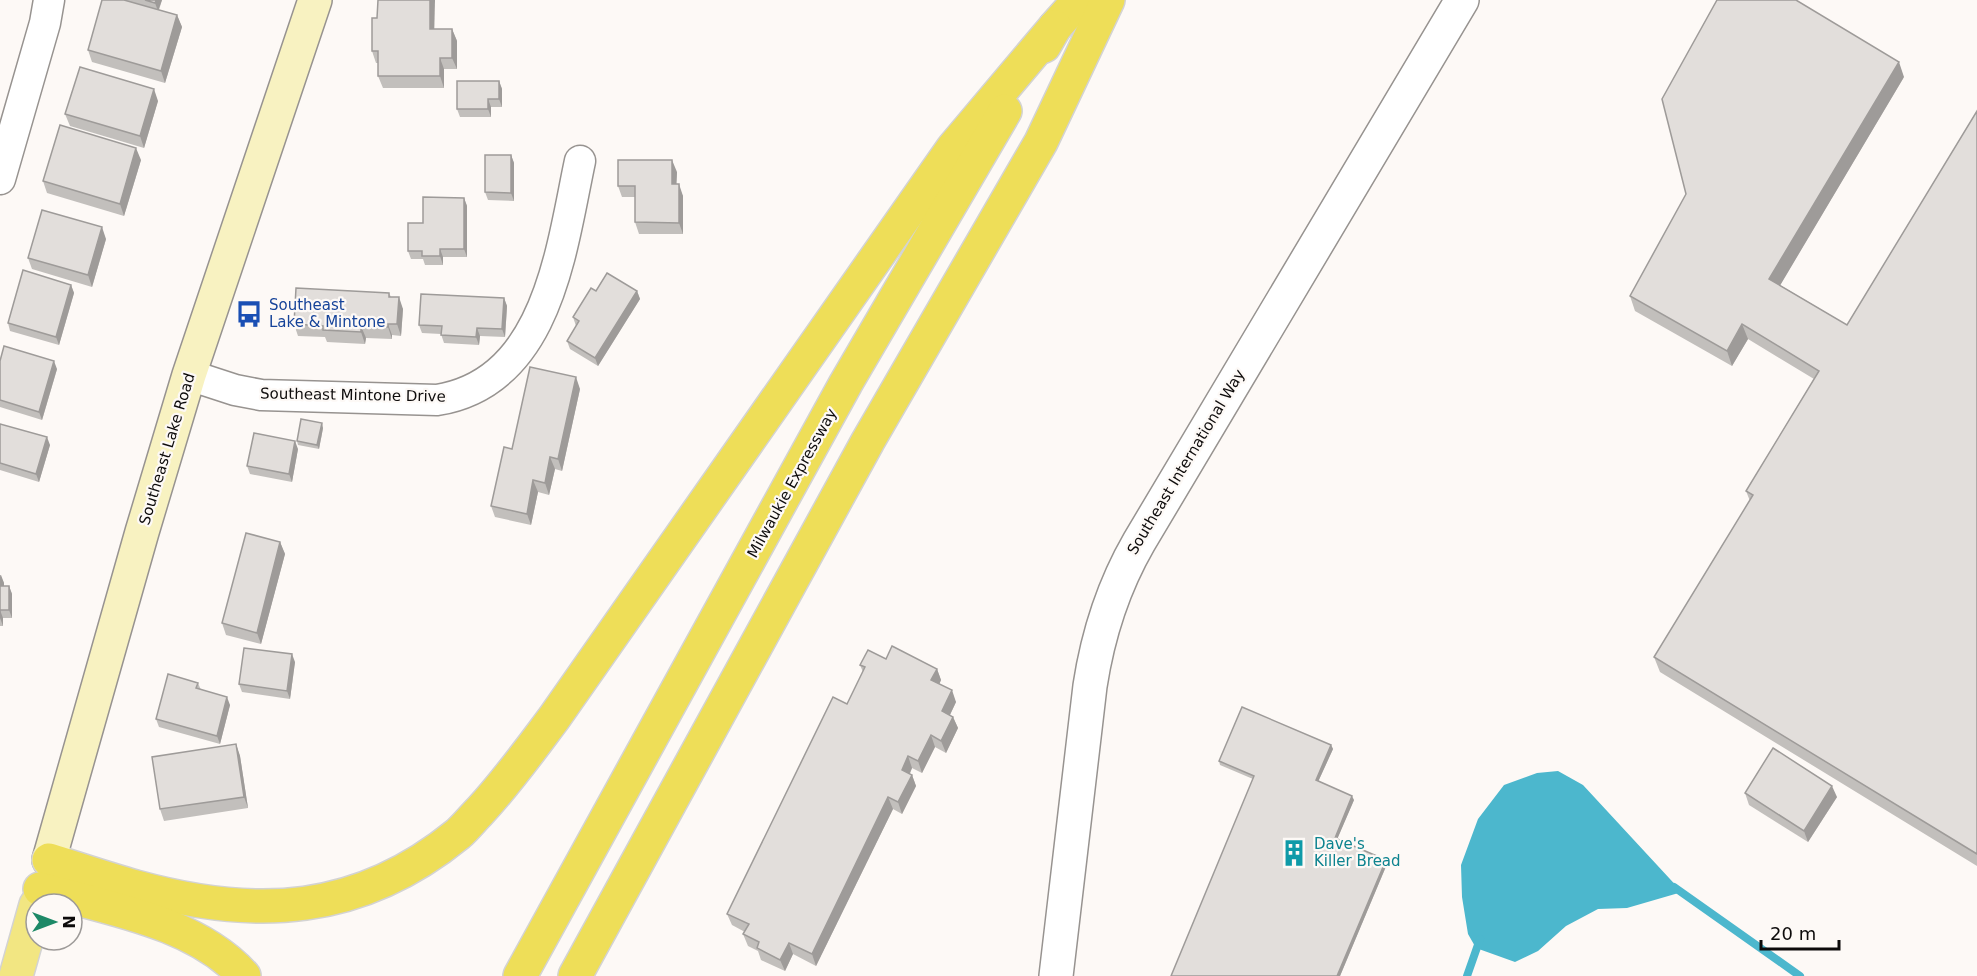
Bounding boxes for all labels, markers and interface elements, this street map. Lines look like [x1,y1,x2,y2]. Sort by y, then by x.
place label: Southeast Lake & Mintone [269,296,386,331]
bus stop icon: Southeast Lake & Mintone [234,299,264,329]
street label: Southeast International Way [1123,366,1249,558]
street label: Southeast Lake Road [135,371,199,527]
street label: Southeast Mintone Drive [260,384,446,406]
street label: Milwaukie Expressway [743,405,841,561]
place label: Dave's Killer Bread [1314,835,1401,870]
building icon: Dave's Killer Bread [1279,838,1309,868]
north arrow [24,892,84,952]
scale bar [1761,913,1839,951]
text: N [59,915,78,929]
text: 20 m [1770,923,1816,944]

